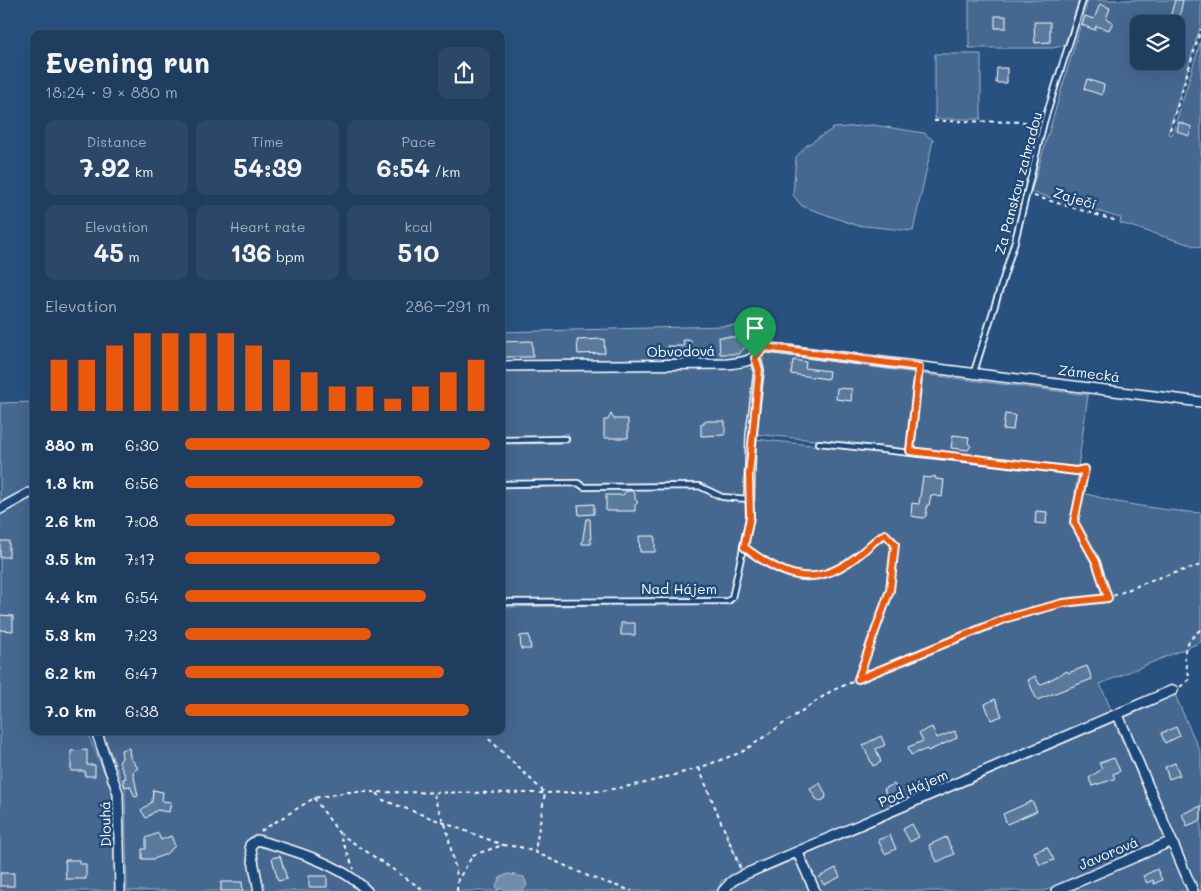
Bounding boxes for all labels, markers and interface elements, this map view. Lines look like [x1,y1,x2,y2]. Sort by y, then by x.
map controls [1130,15,1185,70]
button: layers [1130,15,1185,70]
text: Evening run [45,44,210,80]
button: share [438,47,490,99]
text: 18:24 · 9 × 880 m [45,81,178,102]
street label: Za Panskou zahradou [990,109,1046,257]
text: Distance [86,132,147,151]
text: Time [252,132,283,151]
text: Pace [401,132,436,151]
text: 7.92 [80,151,130,183]
text: 54:39 [233,151,302,183]
text: 6:54 [377,151,430,183]
text: km [130,162,153,181]
text: /km [430,162,460,181]
street label: Zaječí [1051,182,1099,214]
text: Elevation [85,217,148,236]
text: Heart rate [230,217,305,236]
text: kcal [405,217,432,236]
text: 45 [93,236,124,268]
text: 136 [230,236,272,268]
text: 510 [398,236,439,268]
text: m [124,247,140,266]
text: bpm [272,247,305,266]
text: Elevation [45,295,117,316]
text: 286–291 m [405,295,490,316]
pin [734,307,776,358]
icon: arrive [741,314,769,342]
street label: Obvodová [647,341,715,361]
street label: Zámecká [1057,360,1121,386]
text: 880 m [45,434,94,455]
text: 6:30 [125,434,159,455]
text: 1.8 km [45,472,94,493]
text: 6:56 [125,472,159,493]
text: 2.6 km [45,510,96,531]
text: 7:08 [125,510,158,531]
text: 3.5 km [45,548,96,569]
text: 7:17 [125,548,155,569]
street label: Nad Hájem [641,579,717,598]
text: 4.4 km [45,586,97,607]
text: 6:54 [125,586,158,607]
text: 5.3 km [45,624,96,645]
text: 7:23 [125,624,157,645]
text: 6.2 km [45,662,96,683]
text: 6:47 [125,662,158,683]
text: 7.0 km [45,700,96,721]
text: 6:38 [125,700,159,721]
street label: Pod Hájem [875,765,951,811]
street label: Dlouhá [95,801,115,847]
street label: Javorová [1075,832,1141,874]

